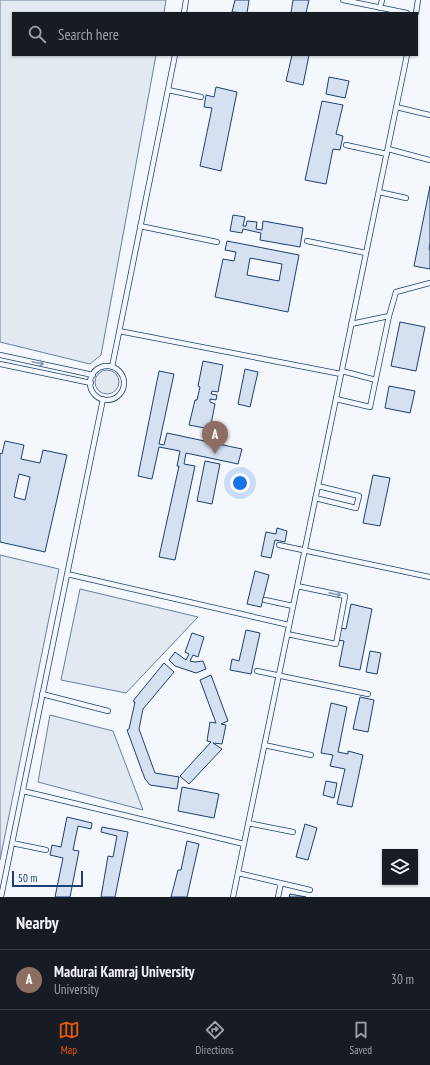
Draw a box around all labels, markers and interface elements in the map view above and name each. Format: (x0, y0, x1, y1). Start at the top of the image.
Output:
search box (12, 12, 418, 56)
icon: search (26, 23, 48, 45)
text: Search here (58, 25, 119, 44)
one-way arrow (31, 360, 44, 368)
pin: A (202, 421, 228, 454)
your location (230, 473, 250, 493)
one-way arrow (329, 590, 342, 598)
map controls (382, 849, 418, 885)
button: layers (382, 849, 418, 885)
scale bar (12, 869, 83, 888)
text: 50 m (18, 871, 37, 885)
text: Nearby (16, 912, 59, 934)
text: Madurai Kamraj University (54, 962, 195, 981)
text: A (26, 971, 32, 988)
text: 30 m (391, 971, 414, 988)
text: University (54, 981, 99, 998)
tab: Map (58, 1019, 80, 1057)
tab: Directions (196, 1019, 234, 1057)
tab: Saved (349, 1019, 372, 1057)

